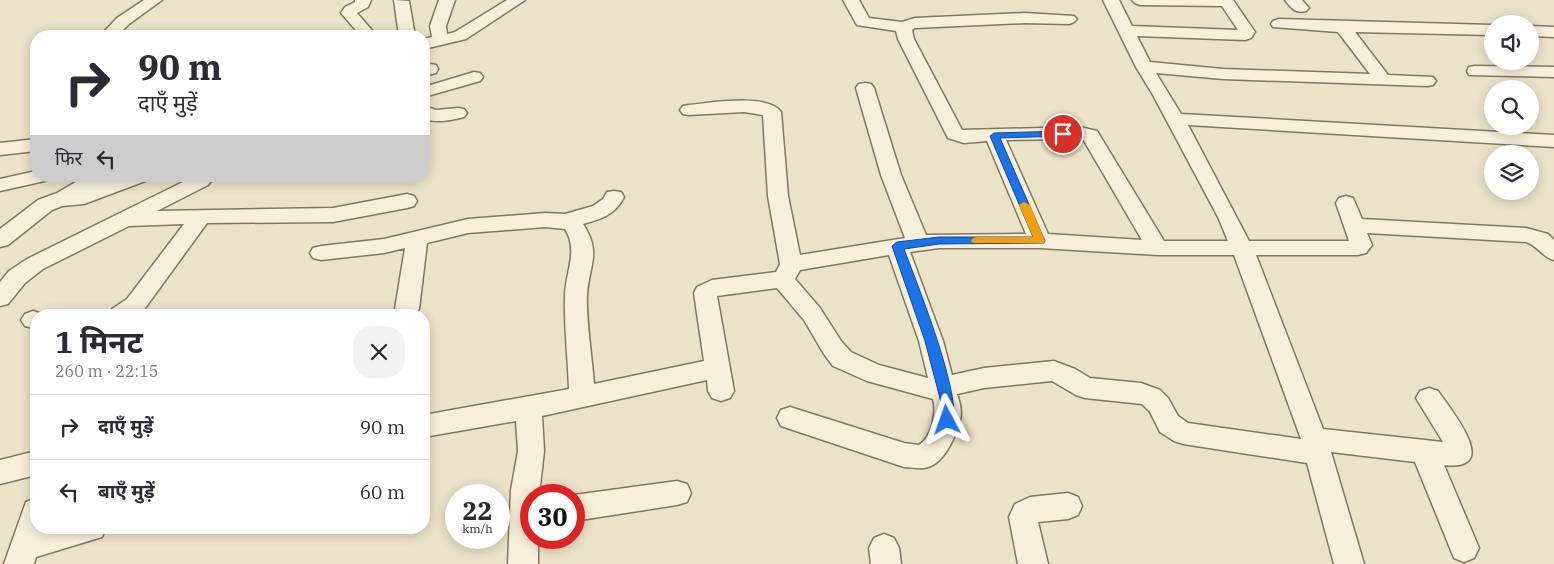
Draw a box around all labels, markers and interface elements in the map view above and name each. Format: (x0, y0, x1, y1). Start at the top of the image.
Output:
map controls (1484, 15, 1539, 200)
button: sound (1484, 15, 1539, 70)
text: 90 m (138, 44, 222, 90)
icon: right (55, 50, 120, 115)
button: search (1484, 80, 1539, 135)
text: दाएँ मुड़ें (138, 88, 198, 117)
pin (1042, 113, 1084, 155)
icon: arrive (1049, 120, 1077, 148)
icon: left (92, 145, 120, 173)
button: layers (1484, 145, 1539, 200)
text: फिर (55, 146, 82, 170)
text: 1 मिनट (55, 322, 143, 361)
button: close (353, 326, 405, 378)
text: 260 m · 22:15 (55, 361, 158, 381)
position arrow (920, 393, 972, 445)
icon: right (55, 413, 83, 441)
text: दाएँ मुड़ें (98, 414, 153, 438)
text: 90 m (360, 415, 405, 439)
icon: left (55, 478, 83, 506)
text: बाएँ मुड़ें (98, 479, 155, 503)
text: 60 m (360, 480, 405, 504)
speed limit sign: 30 (520, 484, 585, 549)
text: 22 (462, 494, 493, 527)
text: km/h (462, 521, 493, 536)

